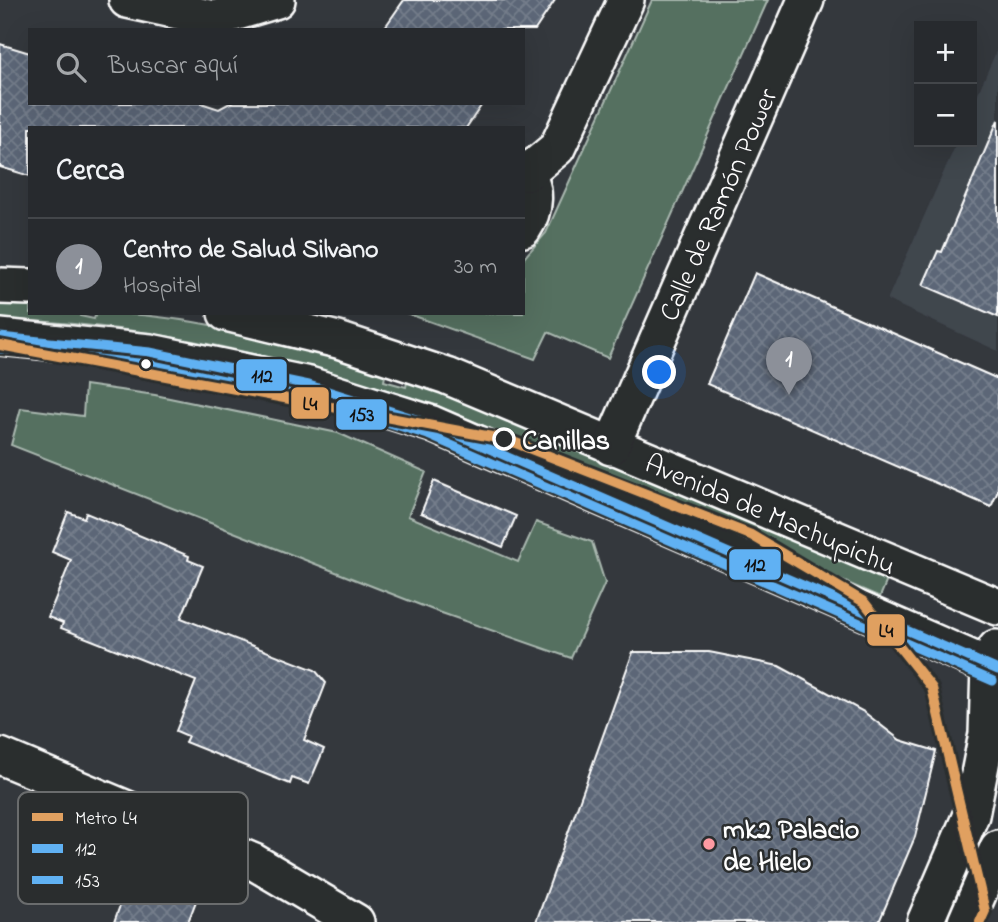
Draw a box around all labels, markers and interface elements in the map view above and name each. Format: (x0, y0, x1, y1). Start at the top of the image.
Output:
map controls (914, 21, 977, 147)
button: + (914, 21, 977, 84)
search box (28, 28, 525, 105)
icon: search (52, 48, 90, 86)
text: Buscar aquí (108, 48, 238, 86)
street label: Calle de Ramón Power (650, 82, 790, 328)
button: − (914, 84, 977, 147)
text: Cerca (56, 150, 125, 194)
text: Centro de Salud Silvano (123, 232, 378, 270)
text: 1 (75, 251, 83, 284)
text: 30 m (454, 251, 497, 284)
text: Hospital (123, 270, 201, 303)
pin: 1 (766, 337, 812, 395)
your location (642, 355, 676, 389)
unlabelled marker (139, 357, 153, 371)
line badge: 112 (235, 358, 288, 392)
text: 112 (251, 364, 273, 391)
line badge: L4 (290, 386, 330, 420)
text: L4 (303, 392, 318, 419)
line badge: 153 (335, 398, 388, 431)
text: 153 (350, 403, 375, 430)
place label: Canillas (522, 422, 610, 463)
marker: Canillas (493, 428, 515, 450)
street label: Avenida de Machupichu (638, 445, 902, 588)
line badge: 112 (728, 548, 782, 581)
text: 112 (744, 553, 766, 580)
line badge: L4 (866, 613, 906, 647)
text: L4 (879, 619, 894, 646)
legend (18, 792, 248, 904)
text: Metro L4 (75, 806, 137, 833)
place label: mk2 Palacio de Hielo (723, 811, 859, 884)
marker: mk2 Palacio de Hielo (701, 836, 717, 852)
text: 112 (75, 837, 97, 864)
text: 153 (75, 869, 100, 896)

